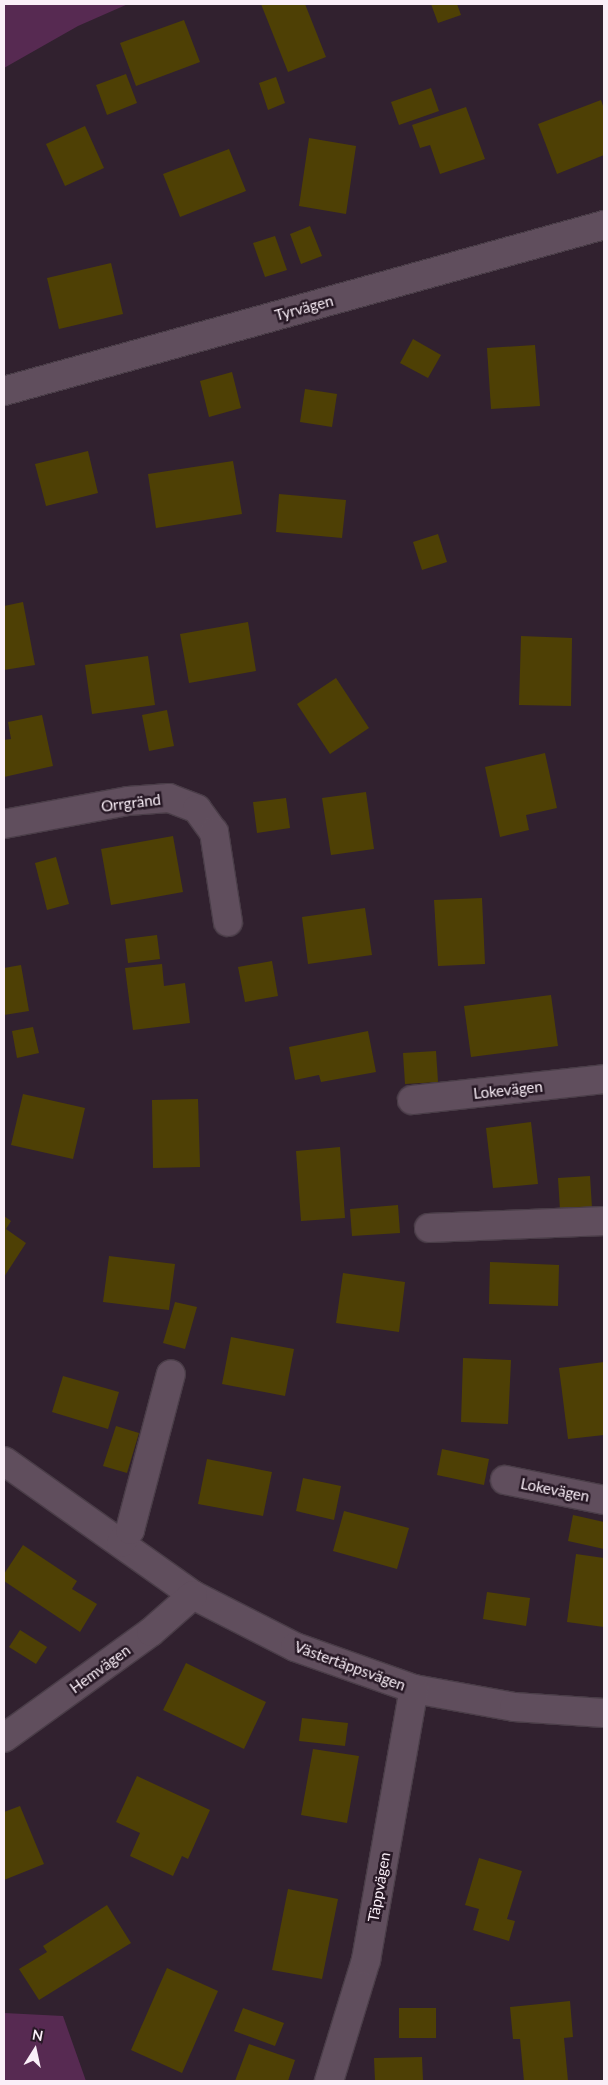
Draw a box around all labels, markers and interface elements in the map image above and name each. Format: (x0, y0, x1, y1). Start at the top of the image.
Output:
street label: Tyrvägen (273, 292, 335, 324)
street label: Orrgränd (100, 790, 162, 816)
street label: Lokevägen (472, 1077, 544, 1103)
street label: Lokevägen (519, 1475, 591, 1505)
street label: Västertäppsvägen (292, 1638, 408, 1694)
street label: Hemvägen (66, 1641, 134, 1697)
street label: Täppvägen (364, 1851, 394, 1923)
north arrow (10, 2025, 60, 2075)
text: N (31, 2025, 44, 2044)

